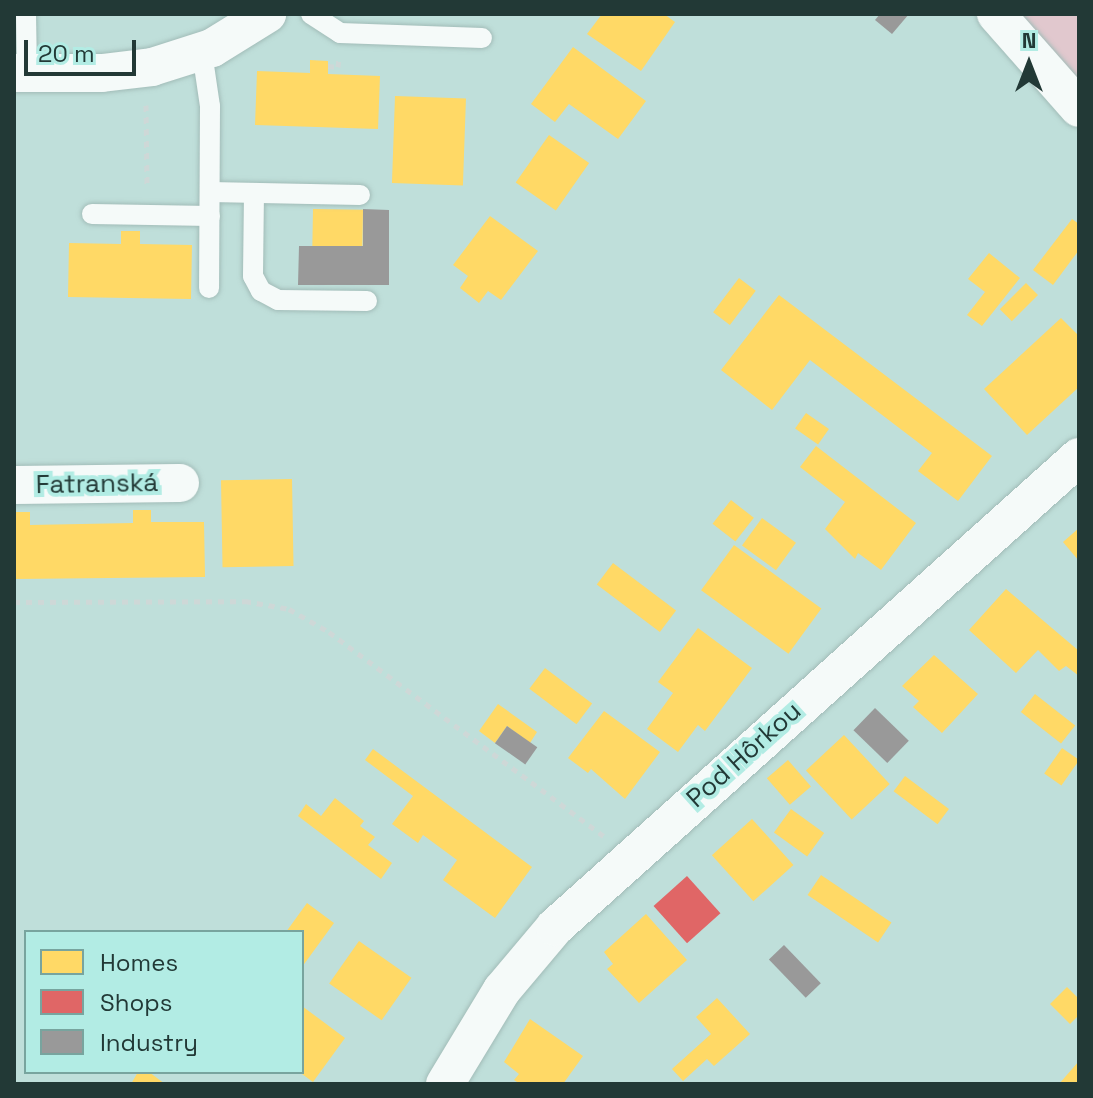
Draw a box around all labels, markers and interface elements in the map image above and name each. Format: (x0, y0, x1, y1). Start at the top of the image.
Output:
scale bar (28, 24, 140, 74)
north arrow (989, 24, 1069, 104)
text: N (1022, 26, 1036, 54)
text: 20 m (38, 38, 95, 69)
street label: Fatranská (35, 467, 159, 501)
street label: Pod Hôrkou (680, 696, 808, 814)
legend (24, 930, 304, 1074)
text: Homes (100, 947, 178, 978)
text: Shops (100, 987, 172, 1018)
text: Industry (100, 1027, 198, 1058)

